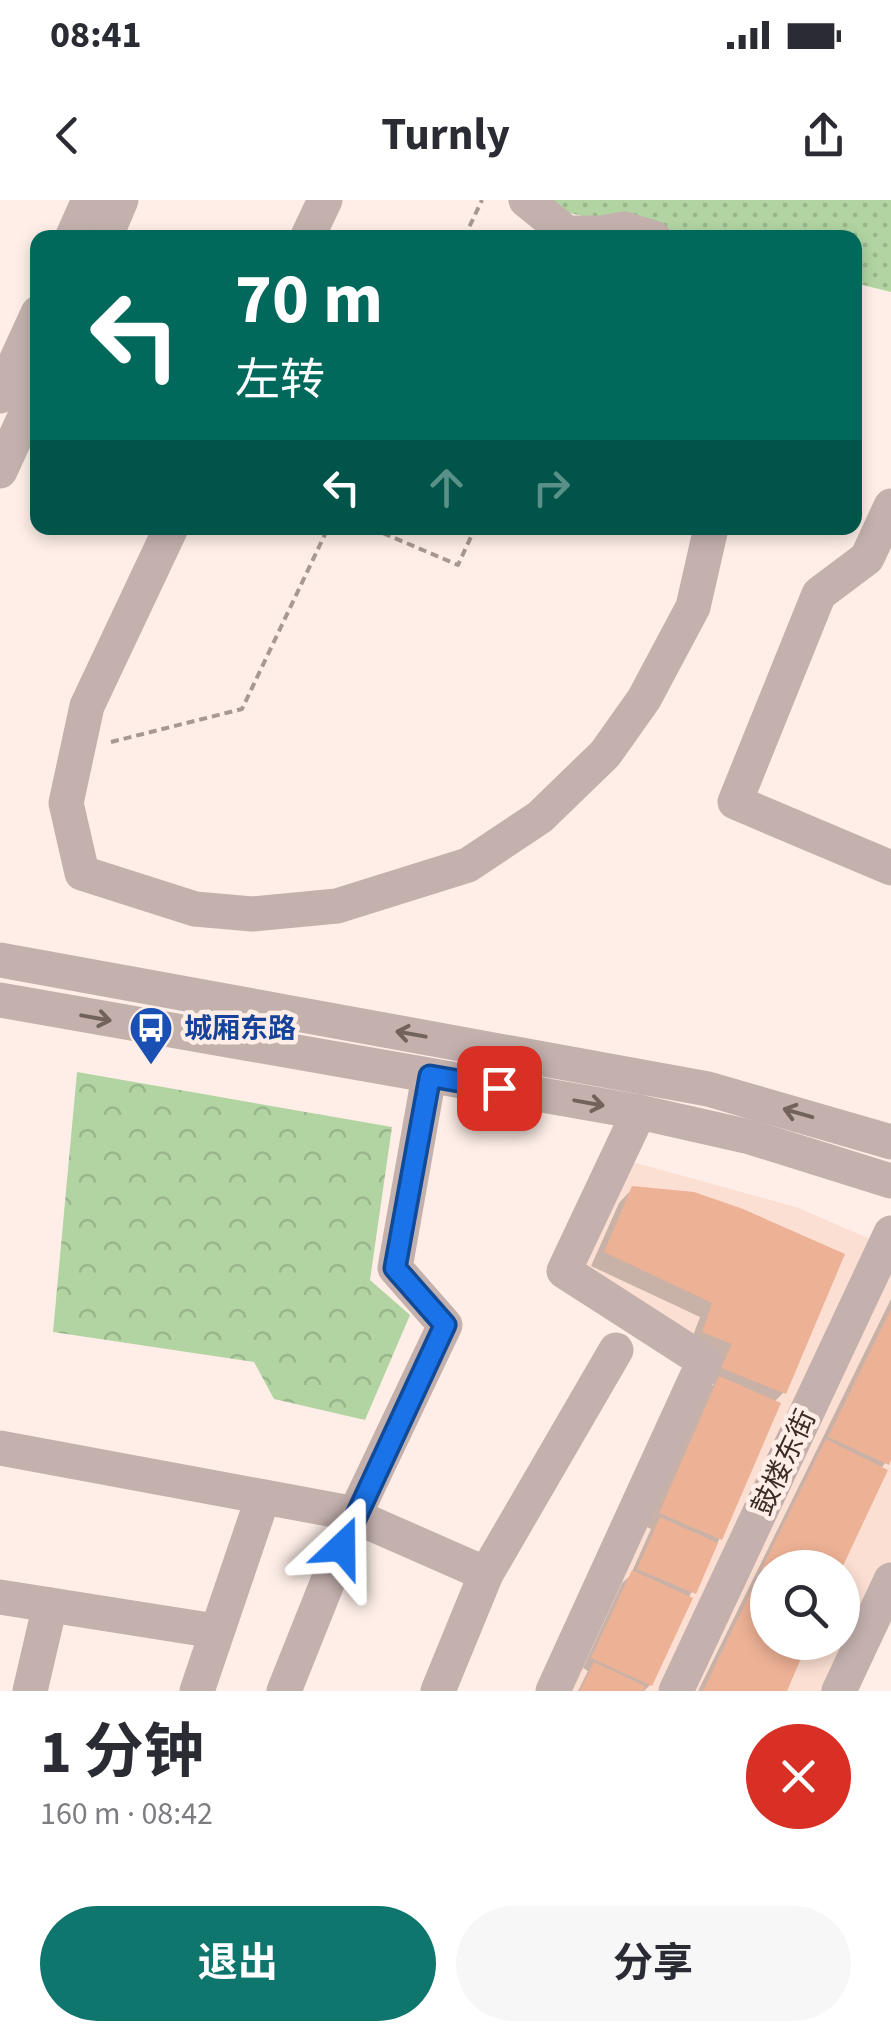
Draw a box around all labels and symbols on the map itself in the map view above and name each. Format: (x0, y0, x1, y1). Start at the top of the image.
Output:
bus stop icon: 城厢东路 (128, 1005, 174, 1066)
one-way arrow (79, 1009, 112, 1028)
place label: 城厢东路 (184, 1009, 296, 1049)
one-way arrow (395, 1024, 428, 1043)
pin (457, 1046, 542, 1131)
one-way arrow (572, 1094, 604, 1113)
one-way arrow (783, 1102, 814, 1121)
street label: 鼓楼东街 (742, 1403, 826, 1522)
position arrow (290, 1495, 394, 1599)

